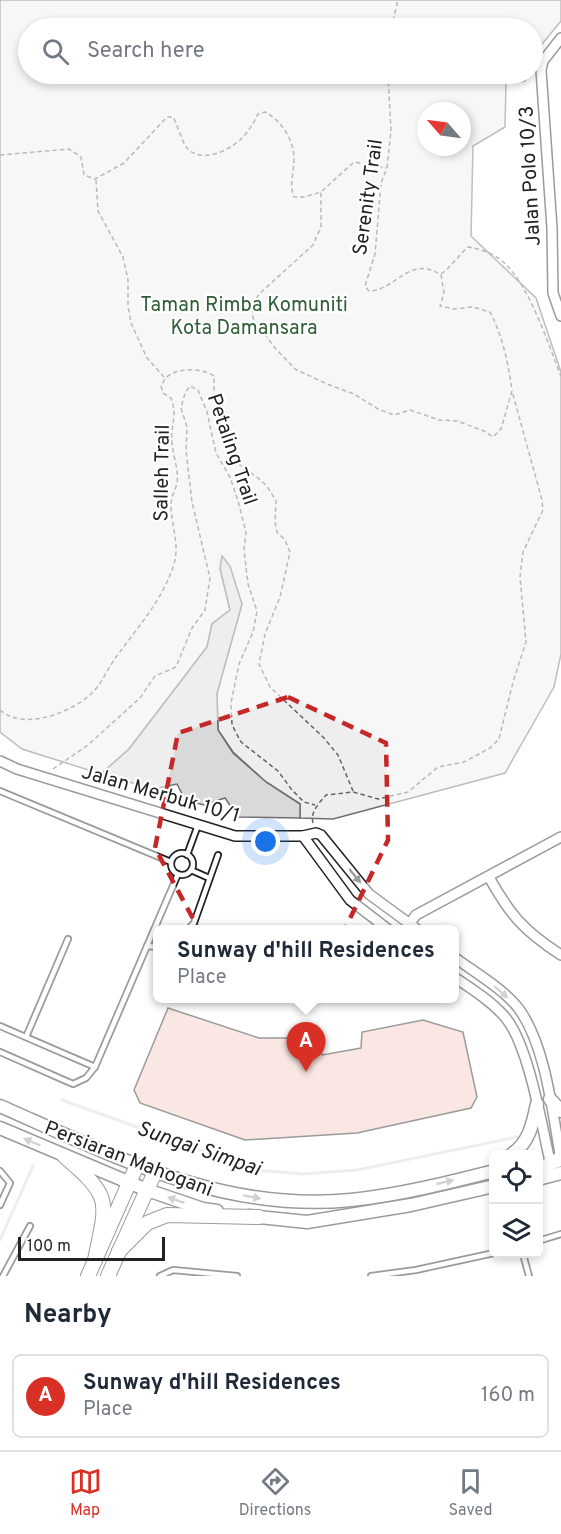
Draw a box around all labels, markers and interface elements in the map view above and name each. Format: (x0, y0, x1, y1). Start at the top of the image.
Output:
search box (18, 18, 543, 84)
icon: search (39, 35, 72, 68)
text: Search here (87, 38, 205, 65)
north arrow (417, 102, 471, 156)
street label: Jalan Polo 10/3 (514, 105, 548, 247)
street label: Serenity Trail (348, 138, 390, 257)
park label: Taman Rimba Komuniti Kota Damansara (140, 293, 348, 342)
street label: Petaling Trail (200, 390, 262, 509)
street label: Salleh Trail (149, 424, 177, 522)
street label: Jalan Merbuk 10/1 (78, 760, 243, 830)
your location (251, 827, 280, 856)
one-way arrow (348, 868, 361, 884)
popup (153, 925, 459, 1003)
text: Sunway d'hill Residences (177, 938, 435, 965)
text: Place (177, 965, 227, 991)
one-way arrow (493, 985, 508, 998)
pin: A (286, 1022, 326, 1072)
street label: Persiaran Mahogani (40, 1116, 216, 1204)
water label: Sungai Simpai (133, 1116, 266, 1184)
one-way arrow (23, 1137, 41, 1147)
map controls (489, 1150, 543, 1258)
button: locate (489, 1150, 543, 1204)
one-way arrow (436, 1177, 454, 1187)
one-way arrow (242, 1193, 261, 1202)
one-way arrow (167, 1195, 185, 1205)
button: layers (489, 1204, 543, 1258)
scale bar (18, 1234, 165, 1262)
text: 100 m (27, 1237, 71, 1257)
text: Nearby (24, 1299, 112, 1332)
text: Sunway d'hill Residences (83, 1370, 341, 1397)
text: A (38, 1383, 53, 1409)
text: 160 m (481, 1383, 535, 1409)
text: Place (83, 1397, 133, 1423)
tab: Map (69, 1465, 102, 1521)
tab: Directions (239, 1465, 311, 1521)
tab: Saved (448, 1465, 492, 1521)

